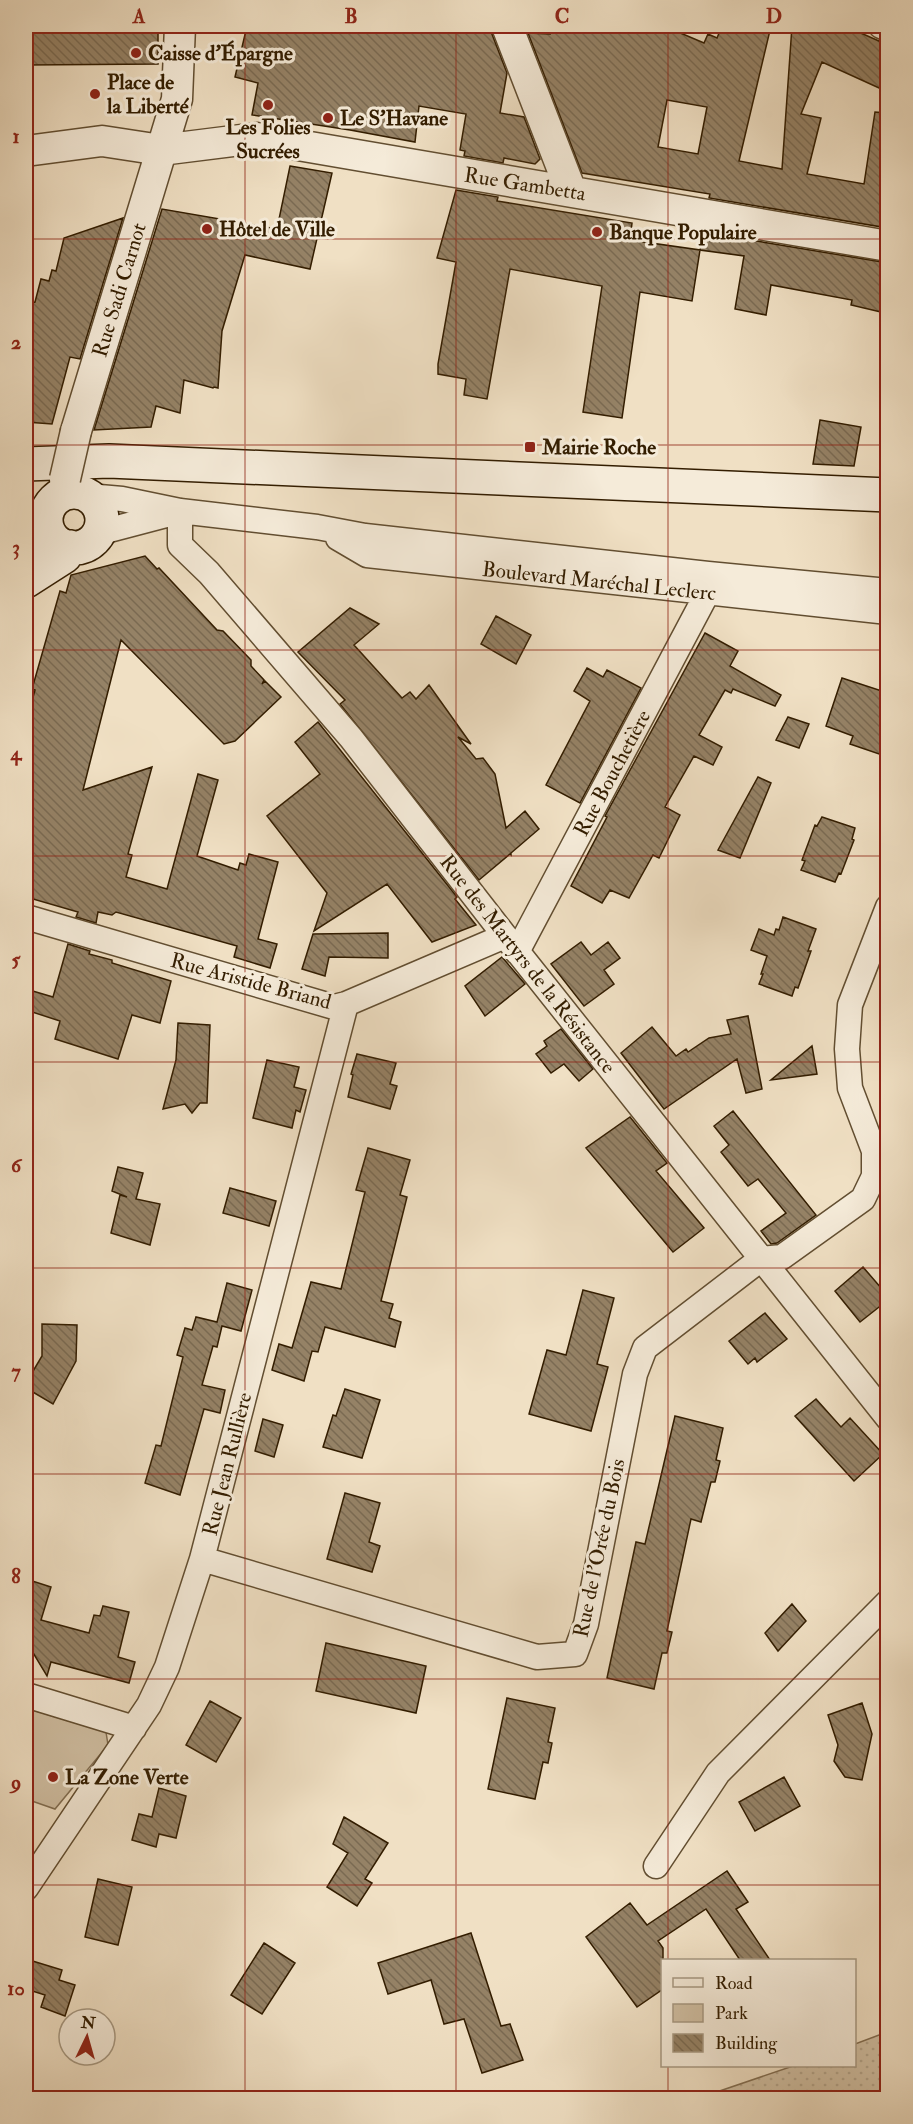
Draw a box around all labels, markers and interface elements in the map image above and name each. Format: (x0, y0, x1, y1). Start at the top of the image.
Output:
text: A (132, 4, 146, 29)
text: B (344, 4, 358, 29)
text: C (555, 4, 569, 29)
text: D (766, 4, 782, 29)
place label: Caisse d'Épargne (148, 40, 293, 67)
marker: Caisse d'Épargne (129, 46, 143, 60)
place label: Place de la Liberté (106, 69, 190, 120)
marker: Place de la Liberté (88, 87, 102, 101)
marker: Les Folies Sucrées (261, 98, 275, 112)
place label: Le S'Havane (340, 105, 448, 132)
marker: Le S'Havane (321, 111, 335, 125)
place label: Les Folies Sucrées (225, 114, 311, 165)
text: 1 (12, 124, 20, 149)
street label: Rue Gambetta (462, 162, 588, 207)
place label: Hôtel de Ville (219, 216, 335, 243)
place label: Banque Populaire (609, 219, 757, 246)
street label: Rue Sadi Carnot (86, 220, 153, 361)
marker: Hôtel de Ville (200, 222, 214, 236)
marker: Banque Populaire (590, 225, 604, 239)
text: 2 (11, 330, 21, 355)
place label: Mairie Roche (541, 434, 656, 461)
marker: Mairie Roche (523, 440, 537, 454)
text: 3 (12, 535, 20, 560)
street label: Boulevard Maréchal Leclerc (481, 556, 718, 607)
street label: Rue Bouchetière (568, 705, 657, 841)
text: 4 (10, 741, 23, 766)
street label: Rue des Martyrs de la Résistance (434, 849, 622, 1079)
text: 5 (12, 947, 22, 972)
street label: Rue Aristide Briand (167, 947, 335, 1016)
text: 6 (11, 1153, 23, 1178)
text: 7 (11, 1359, 21, 1384)
street label: Rue Jean Rullière (197, 1389, 258, 1539)
street label: Rue de l'Orée du Bois (567, 1456, 632, 1640)
text: 8 (11, 1564, 21, 1589)
place label: La Zone Verte (65, 1764, 189, 1791)
text: 9 (9, 1770, 21, 1795)
marker: La Zone Verte (46, 1770, 60, 1784)
legend (661, 1959, 856, 2067)
text: Road (715, 1972, 753, 1995)
text: 10 (7, 1976, 25, 2001)
text: Park (715, 2002, 748, 2025)
north arrow (57, 2007, 117, 2067)
text: N (79, 2012, 97, 2034)
text: Building (715, 2032, 778, 2055)

